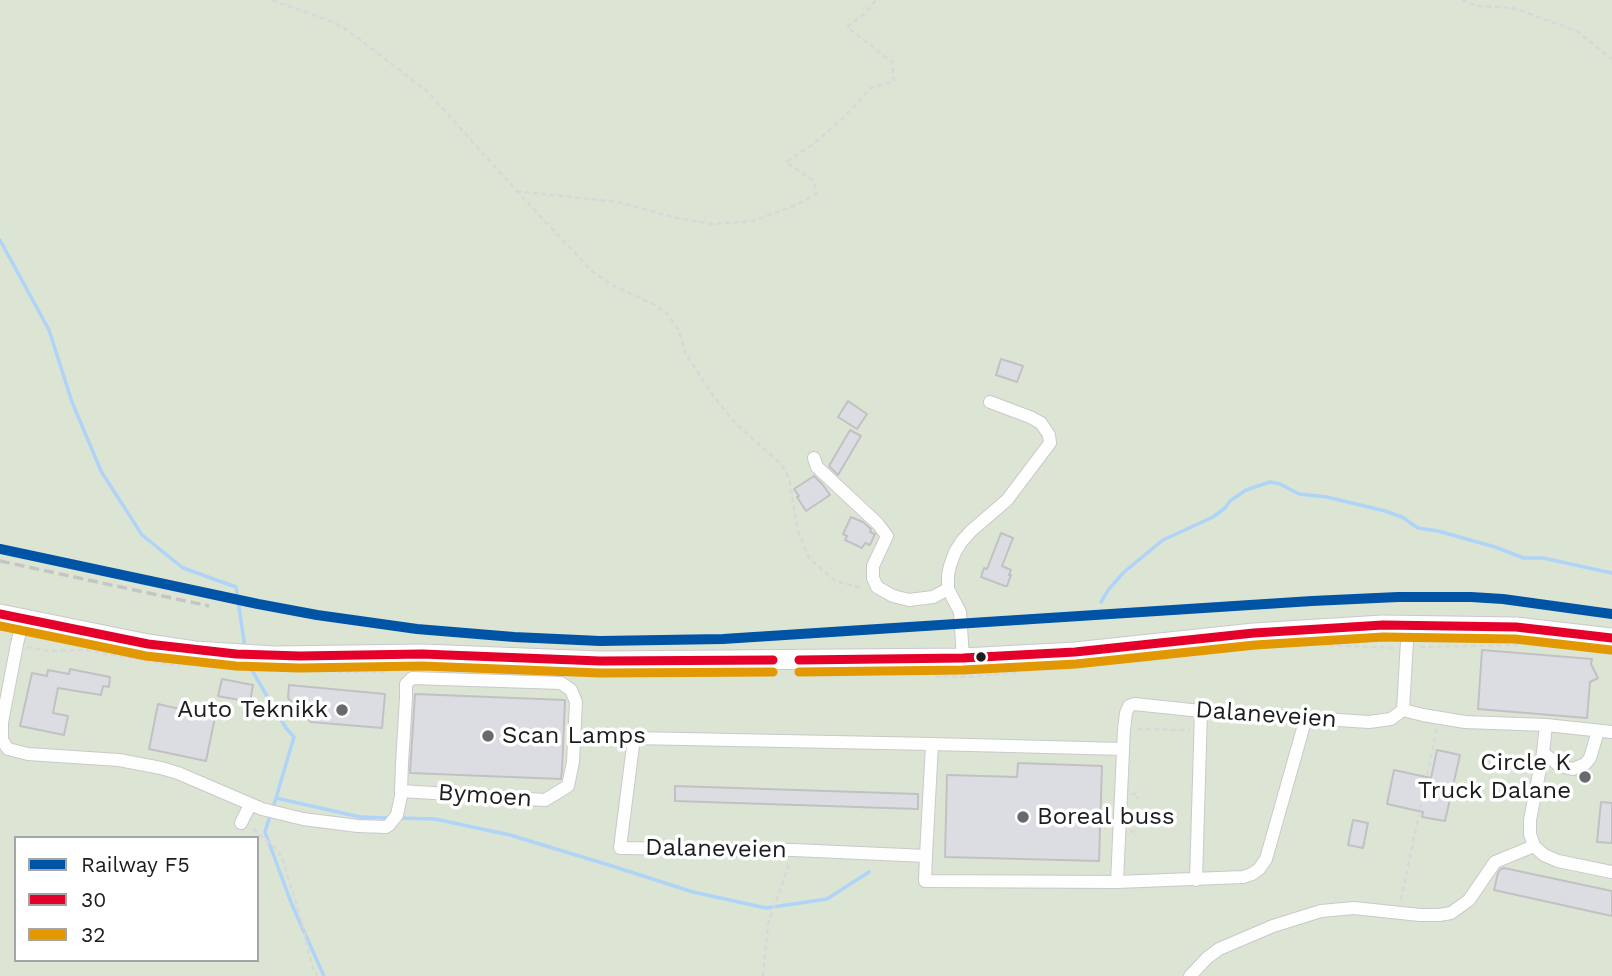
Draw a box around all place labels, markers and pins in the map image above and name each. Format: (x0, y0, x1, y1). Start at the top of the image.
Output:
unlabelled marker (974, 650, 988, 664)
place label: Auto Teknikk (177, 696, 328, 724)
marker: Auto Teknikk (334, 702, 350, 718)
place label: Scan Lamps (502, 722, 646, 750)
marker: Scan Lamps (480, 728, 496, 744)
place label: Circle K Truck Dalane (1418, 749, 1571, 805)
marker: Circle K Truck Dalane (1577, 769, 1593, 785)
place label: Boreal buss (1037, 803, 1175, 831)
marker: Boreal buss (1015, 809, 1031, 825)

